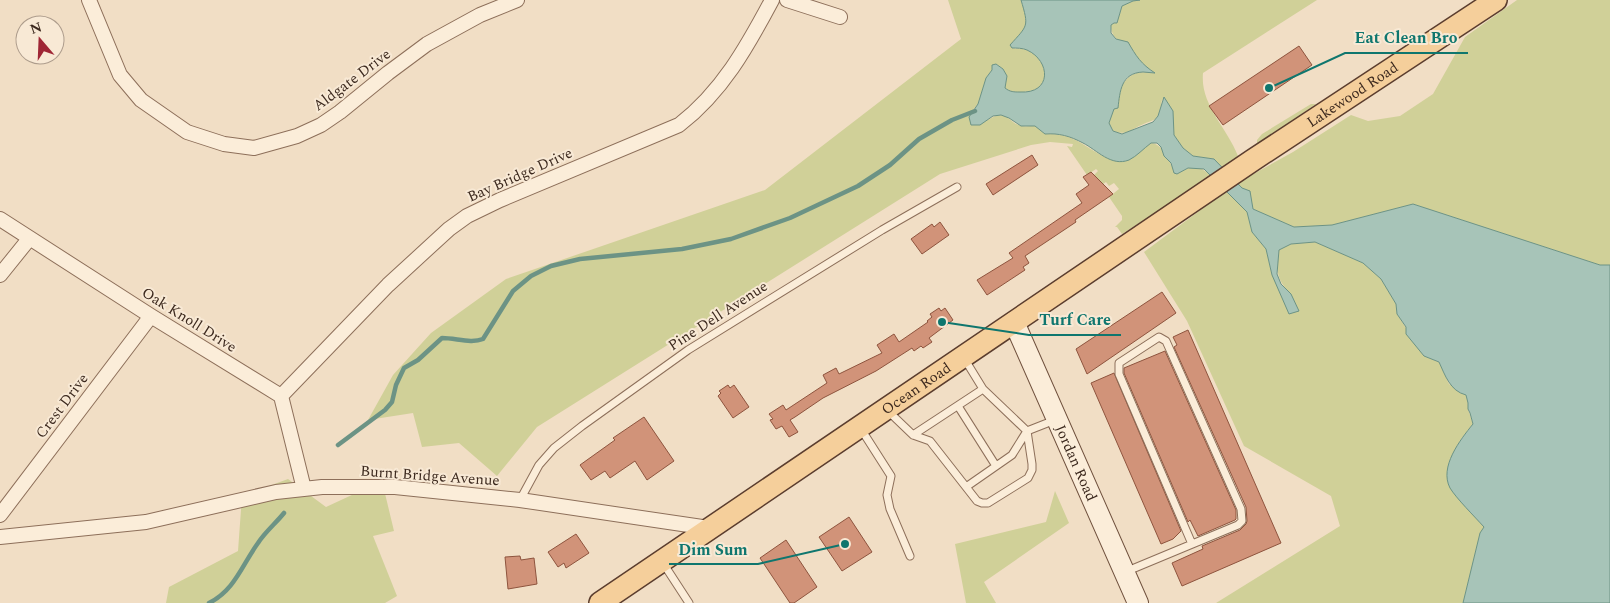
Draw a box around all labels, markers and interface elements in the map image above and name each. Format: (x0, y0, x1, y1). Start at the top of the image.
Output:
north arrow (15, 15, 65, 65)
text: N (27, 16, 45, 40)
callout: Eat Clean Bro (1345, 22, 1468, 53)
text: Eat Clean Bro (1355, 26, 1458, 50)
street label: Aldgate Drive (308, 43, 396, 117)
street label: Lakewood Road (1302, 56, 1403, 133)
street label: Bay Bridge Drive (464, 142, 576, 208)
street label: Pine Dell Avenue (664, 275, 772, 357)
street label: Oak Knoll Drive (137, 282, 241, 358)
callout: Turf Care (1029, 304, 1121, 335)
text: Turf Care (1039, 308, 1111, 332)
street label: Ocean Road (876, 356, 956, 421)
street label: Crest Drive (30, 369, 94, 443)
street label: Jordan Road (1049, 421, 1103, 505)
street label: Burnt Bridge Avenue (360, 460, 500, 492)
callout: Dim Sum (669, 533, 758, 564)
text: Dim Sum (678, 538, 748, 562)

